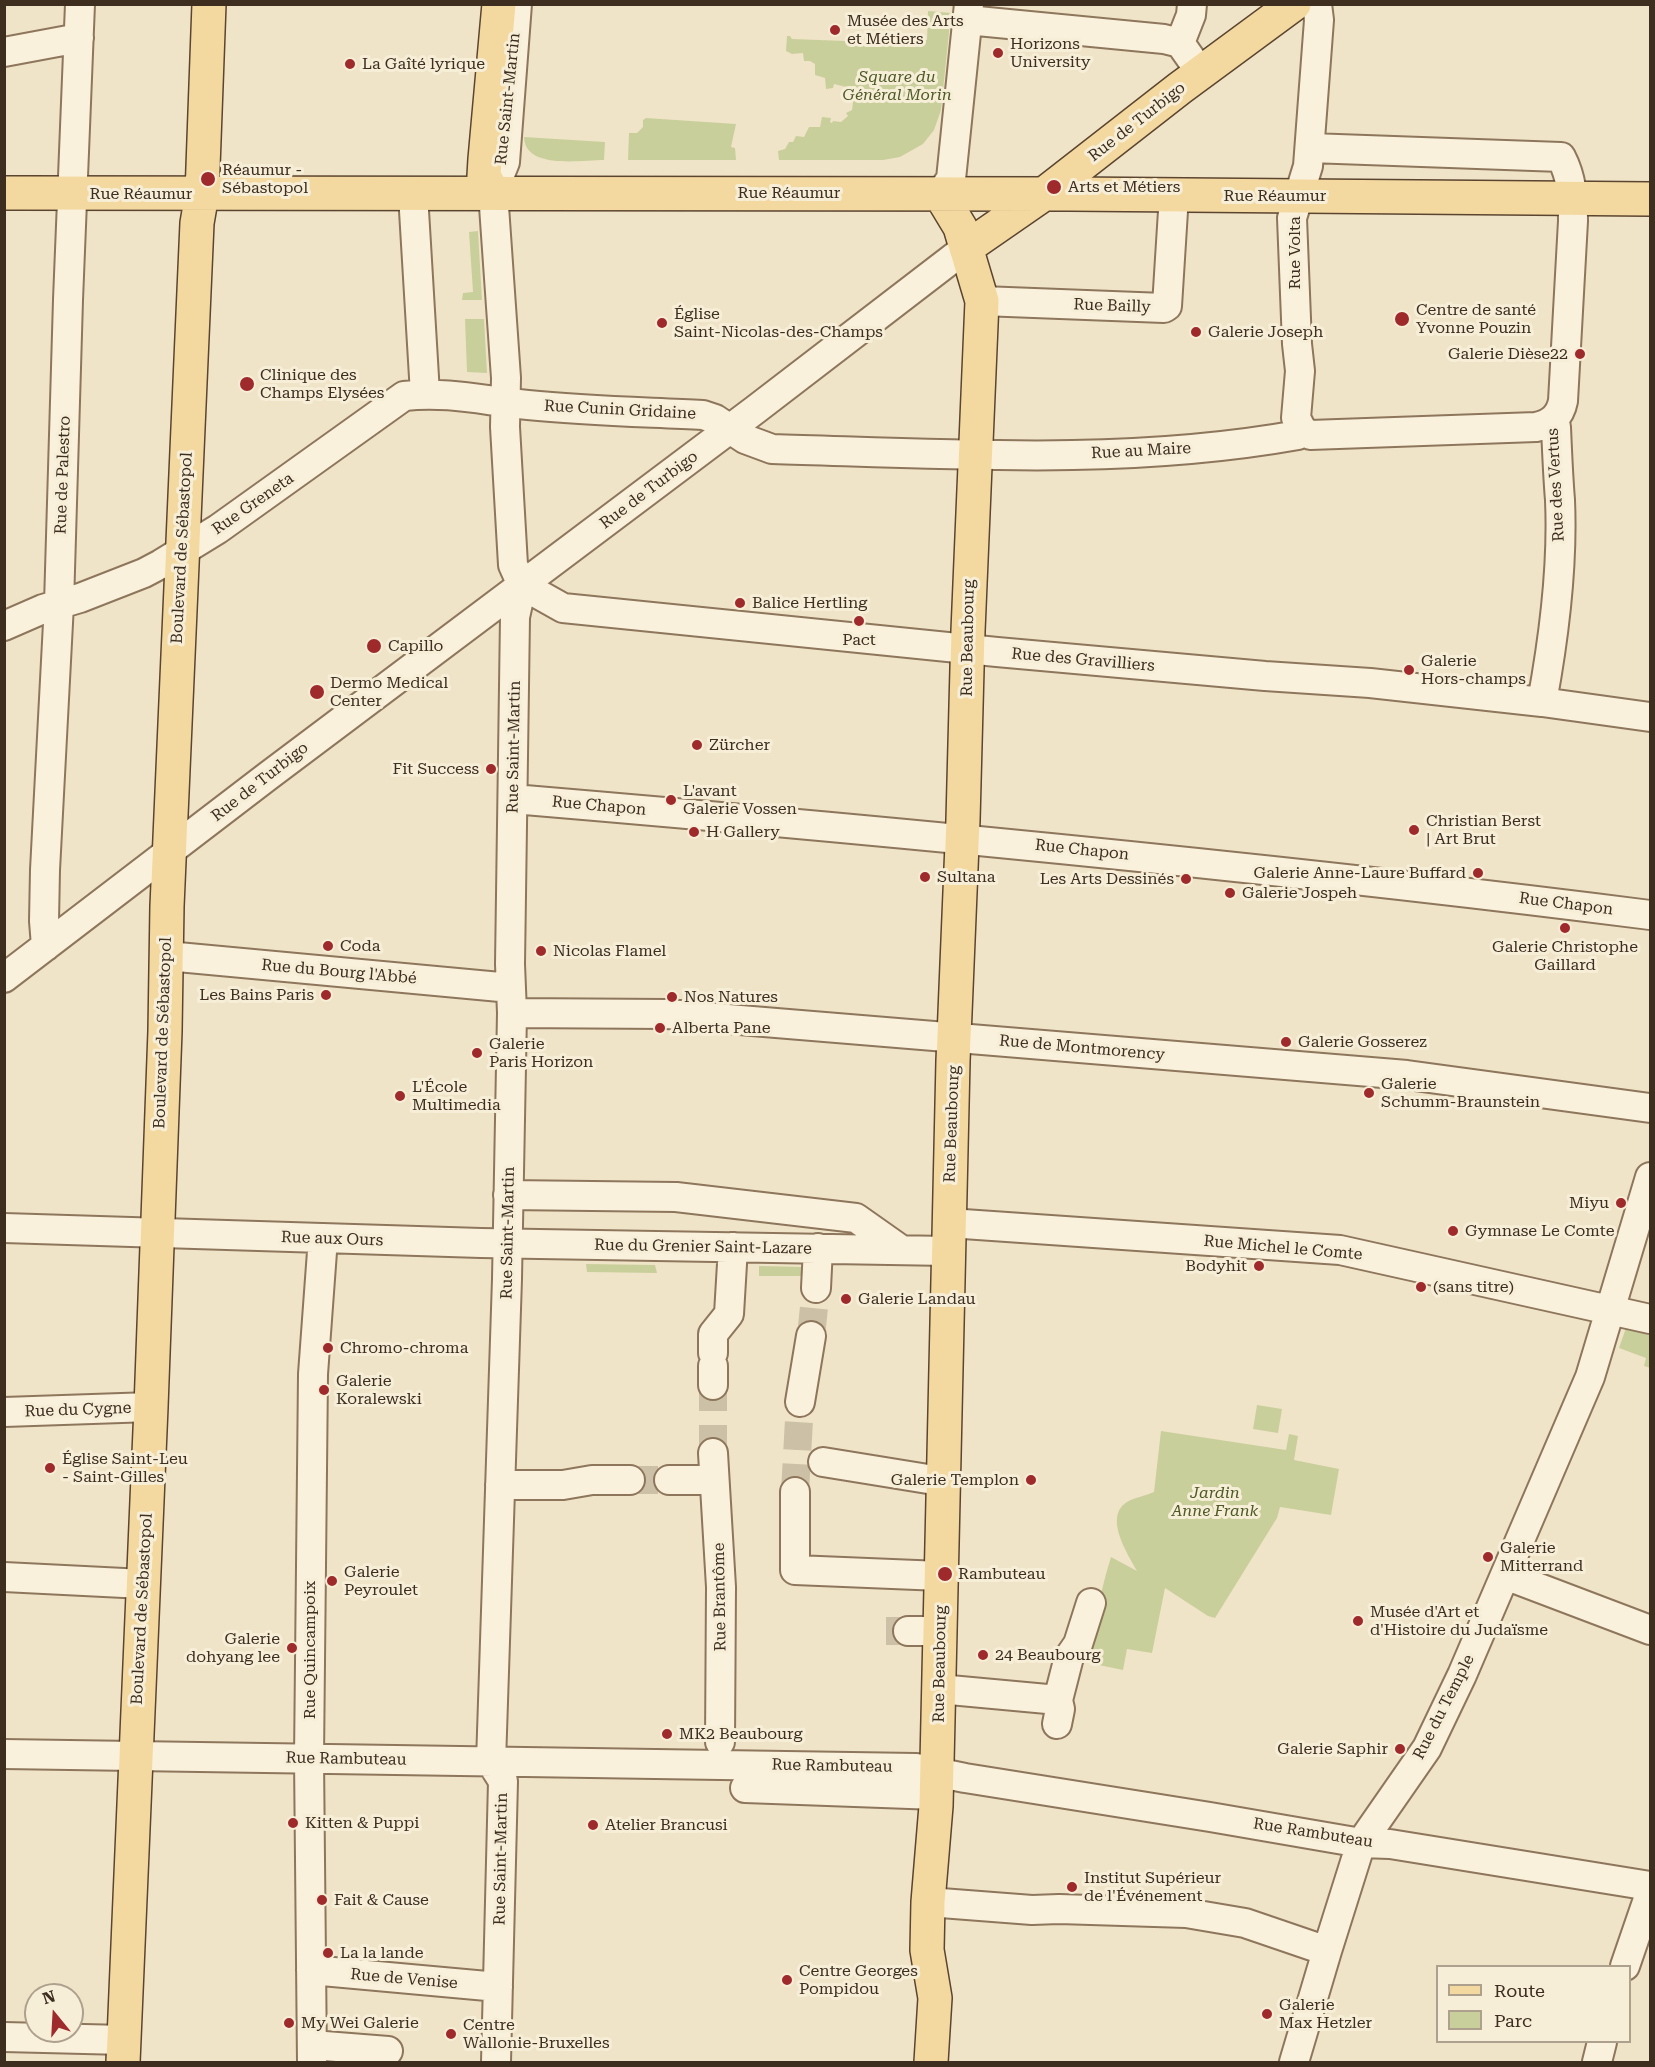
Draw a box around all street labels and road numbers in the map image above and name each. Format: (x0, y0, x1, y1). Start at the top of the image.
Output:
street label: Rue Saint-Martin (492, 32, 524, 166)
street label: Rue de Turbigo (1085, 78, 1189, 166)
street label: Rue Réaumur (738, 183, 840, 203)
street label: Rue Réaumur (90, 184, 192, 204)
street label: Rue Réaumur (1224, 186, 1326, 206)
street label: Rue Volta (1285, 216, 1305, 290)
street label: Rue Bailly (1073, 295, 1151, 317)
street label: Rue Cunin Gridaine (543, 396, 697, 424)
street label: Rue de Palestro (51, 415, 75, 535)
street label: Rue des Vertus (1543, 428, 1569, 542)
street label: Rue au Maire (1090, 439, 1192, 463)
street label: Rue de Turbigo (596, 447, 702, 533)
street label: Boulevard de Sébastopol (167, 452, 197, 644)
street label: Rue Greneta (209, 469, 297, 539)
street label: Rue Beaubourg (957, 579, 979, 697)
street label: Rue des Gravilliers (1011, 644, 1155, 676)
street label: Rue Saint-Martin (503, 680, 525, 814)
street label: Rue de Turbigo (208, 738, 312, 826)
street label: Rue Chapon (551, 792, 647, 820)
street label: Rue Chapon (1034, 836, 1130, 864)
street label: Rue Chapon (1518, 889, 1614, 919)
street label: Boulevard de Sébastopol (150, 937, 176, 1129)
street label: Rue du Bourg l'Abbé (260, 956, 418, 988)
street label: Rue de Montmorency (998, 1031, 1166, 1065)
street label: Rue Beaubourg (940, 1065, 964, 1183)
street label: Rue Saint-Martin (497, 1166, 519, 1300)
street label: Rue aux Ours (280, 1228, 384, 1250)
street label: Rue Michel le Comte (1203, 1231, 1363, 1265)
street label: Rue du Grenier Saint-Lazare (594, 1236, 812, 1258)
street label: Rue du Cygne (24, 1399, 132, 1421)
street label: Boulevard de Sébastopol (127, 1513, 157, 1705)
street label: Rue Brantôme (709, 1542, 731, 1652)
street label: Rue Quincampoix (300, 1581, 320, 1719)
street label: Rue Beaubourg (929, 1605, 951, 1723)
street label: Rue du Temple (1409, 1651, 1479, 1763)
street label: Rue Rambuteau (285, 1748, 407, 1770)
street label: Rue Rambuteau (771, 1755, 893, 1777)
street label: Rue Saint-Martin (490, 1792, 512, 1926)
street label: Rue Rambuteau (1252, 1814, 1374, 1852)
street label: Rue de Venise (350, 1965, 458, 1993)

